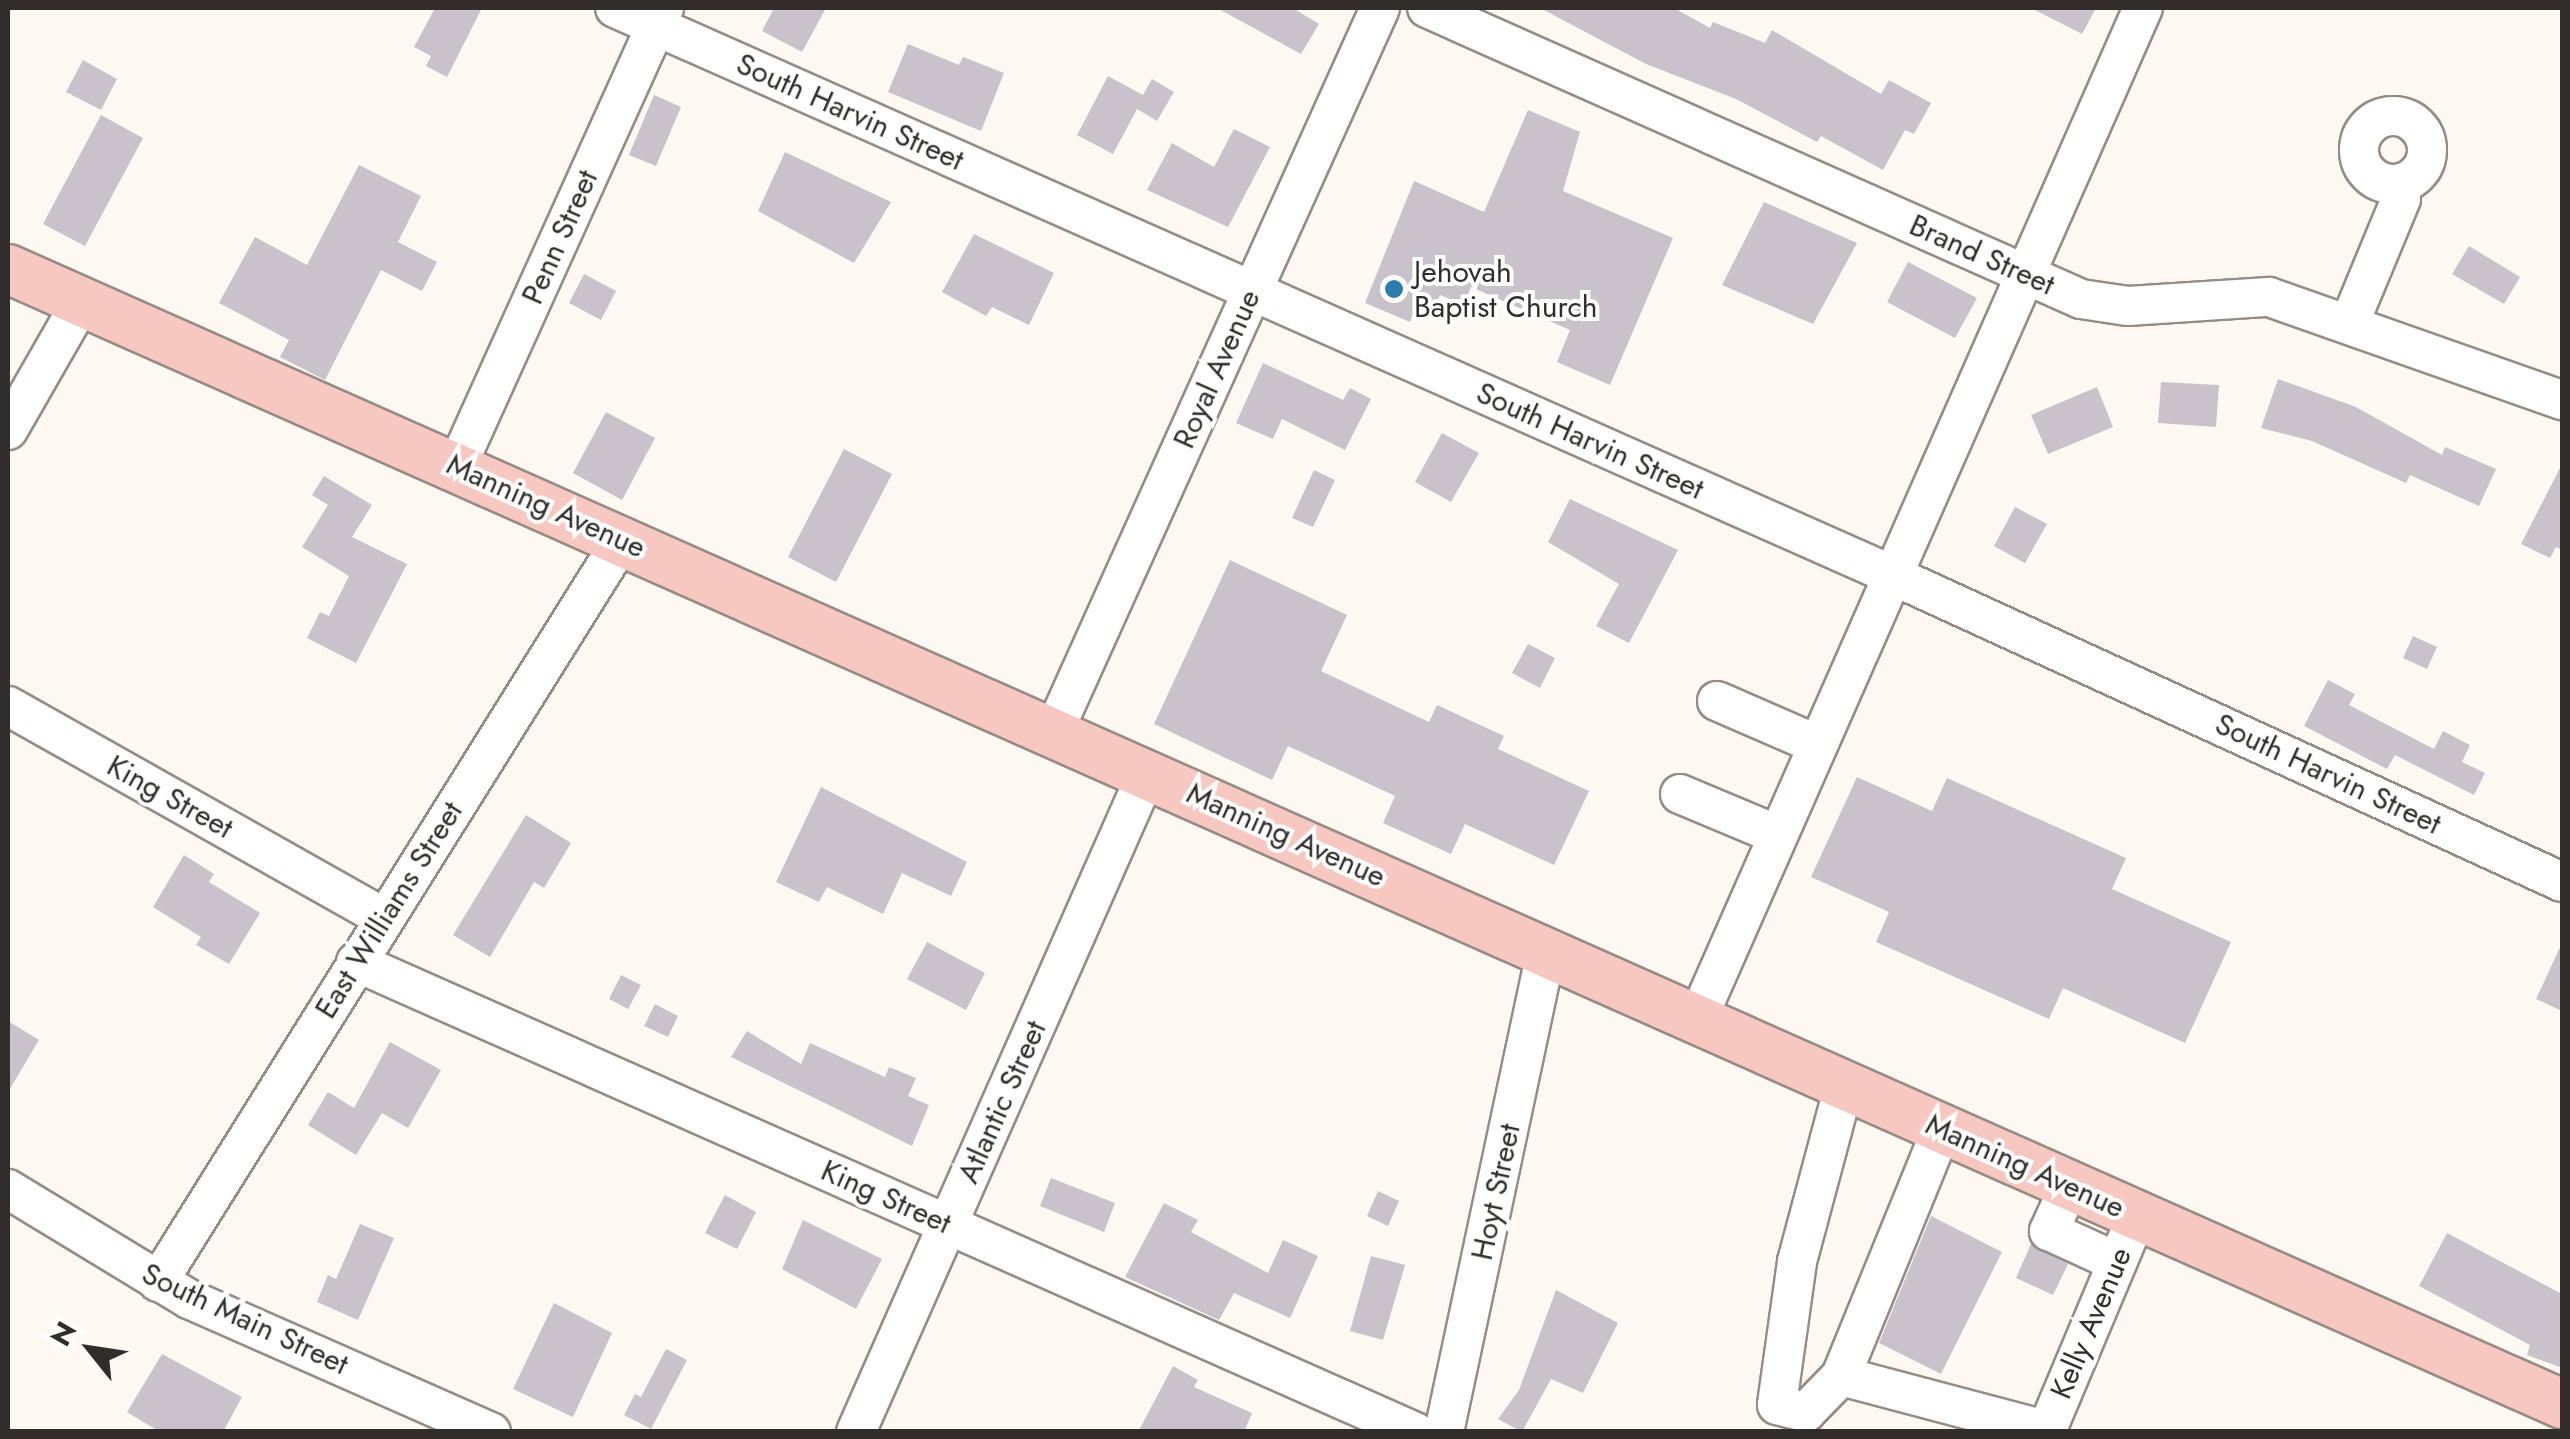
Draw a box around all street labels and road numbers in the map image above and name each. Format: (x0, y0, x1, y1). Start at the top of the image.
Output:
street label: South Harvin Street (731, 46, 969, 178)
street label: Penn Street (514, 164, 606, 310)
street label: Brand Street (1904, 207, 2060, 303)
street label: Royal Avenue (1166, 284, 1268, 454)
street label: South Harvin Street (1471, 375, 1709, 507)
street label: Manning Avenue (441, 446, 651, 566)
street label: South Harvin Street (2209, 706, 2447, 842)
street label: King Street (101, 748, 239, 846)
street label: Manning Avenue (1181, 775, 1391, 895)
street label: East Williams Street (308, 795, 470, 1025)
street label: Atlantic Street (950, 1015, 1054, 1189)
street label: Manning Avenue (1920, 1106, 2130, 1226)
street label: Hoyt Street (1464, 1121, 1528, 1263)
street label: King Street (816, 1152, 956, 1242)
street label: Kelly Avenue (2043, 1242, 2139, 1404)
street label: South Main Street (136, 1255, 354, 1383)

